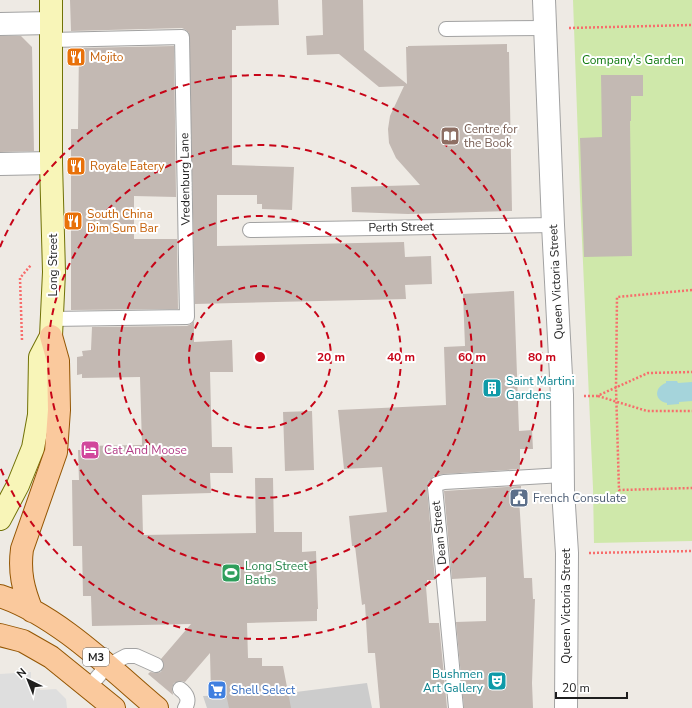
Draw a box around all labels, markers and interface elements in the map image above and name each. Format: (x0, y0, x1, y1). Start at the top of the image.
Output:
restaurant icon: Mojito (65, 46, 87, 68)
place label: Mojito (90, 49, 124, 65)
park label: Company's Garden (582, 52, 684, 68)
place label: Centre for the Book (464, 121, 518, 151)
library icon: Centre for the Book (439, 125, 461, 147)
street label: Vredenburg Lane (176, 133, 194, 226)
restaurant icon: Royale Eatery (65, 155, 87, 177)
place label: Royale Eatery (90, 158, 165, 174)
place label: South China Dim Sum Bar (87, 206, 159, 236)
restaurant icon: South China Dim Sum Bar (62, 210, 84, 232)
street label: Perth Street (368, 218, 435, 236)
street label: Queen Victoria Street (545, 223, 567, 340)
street label: Long Street (45, 233, 61, 296)
text: 20 m (317, 349, 345, 365)
text: 40 m (387, 349, 415, 365)
text: 60 m (458, 349, 486, 365)
text: 80 m (528, 349, 556, 365)
centre of rings (253, 350, 267, 364)
place label: Saint Martini Gardens (506, 373, 574, 403)
building icon: Saint Martini Gardens (481, 377, 503, 399)
hotel icon: Cat And Moose (79, 439, 101, 461)
place label: Cat And Moose (104, 442, 187, 458)
public building icon: French Consulate (508, 487, 530, 509)
place label: French Consulate (533, 490, 626, 506)
street label: Dean Street (428, 499, 450, 566)
street label: Queen Victoria Street (558, 548, 574, 664)
place label: Long Street Baths (245, 558, 309, 588)
sports icon: Long Street Baths (220, 562, 242, 584)
road number: M3 (83, 648, 109, 666)
north arrow (8, 660, 48, 700)
text: N (13, 665, 30, 681)
place label: Bushmen Art Gallery (423, 666, 484, 696)
theatre icon: Bushmen Art Gallery (486, 670, 508, 692)
scale bar (556, 674, 627, 700)
supermarket icon: Shell Select (206, 679, 228, 701)
text: 20 m (562, 680, 590, 696)
place label: Shell Select (231, 682, 296, 698)

